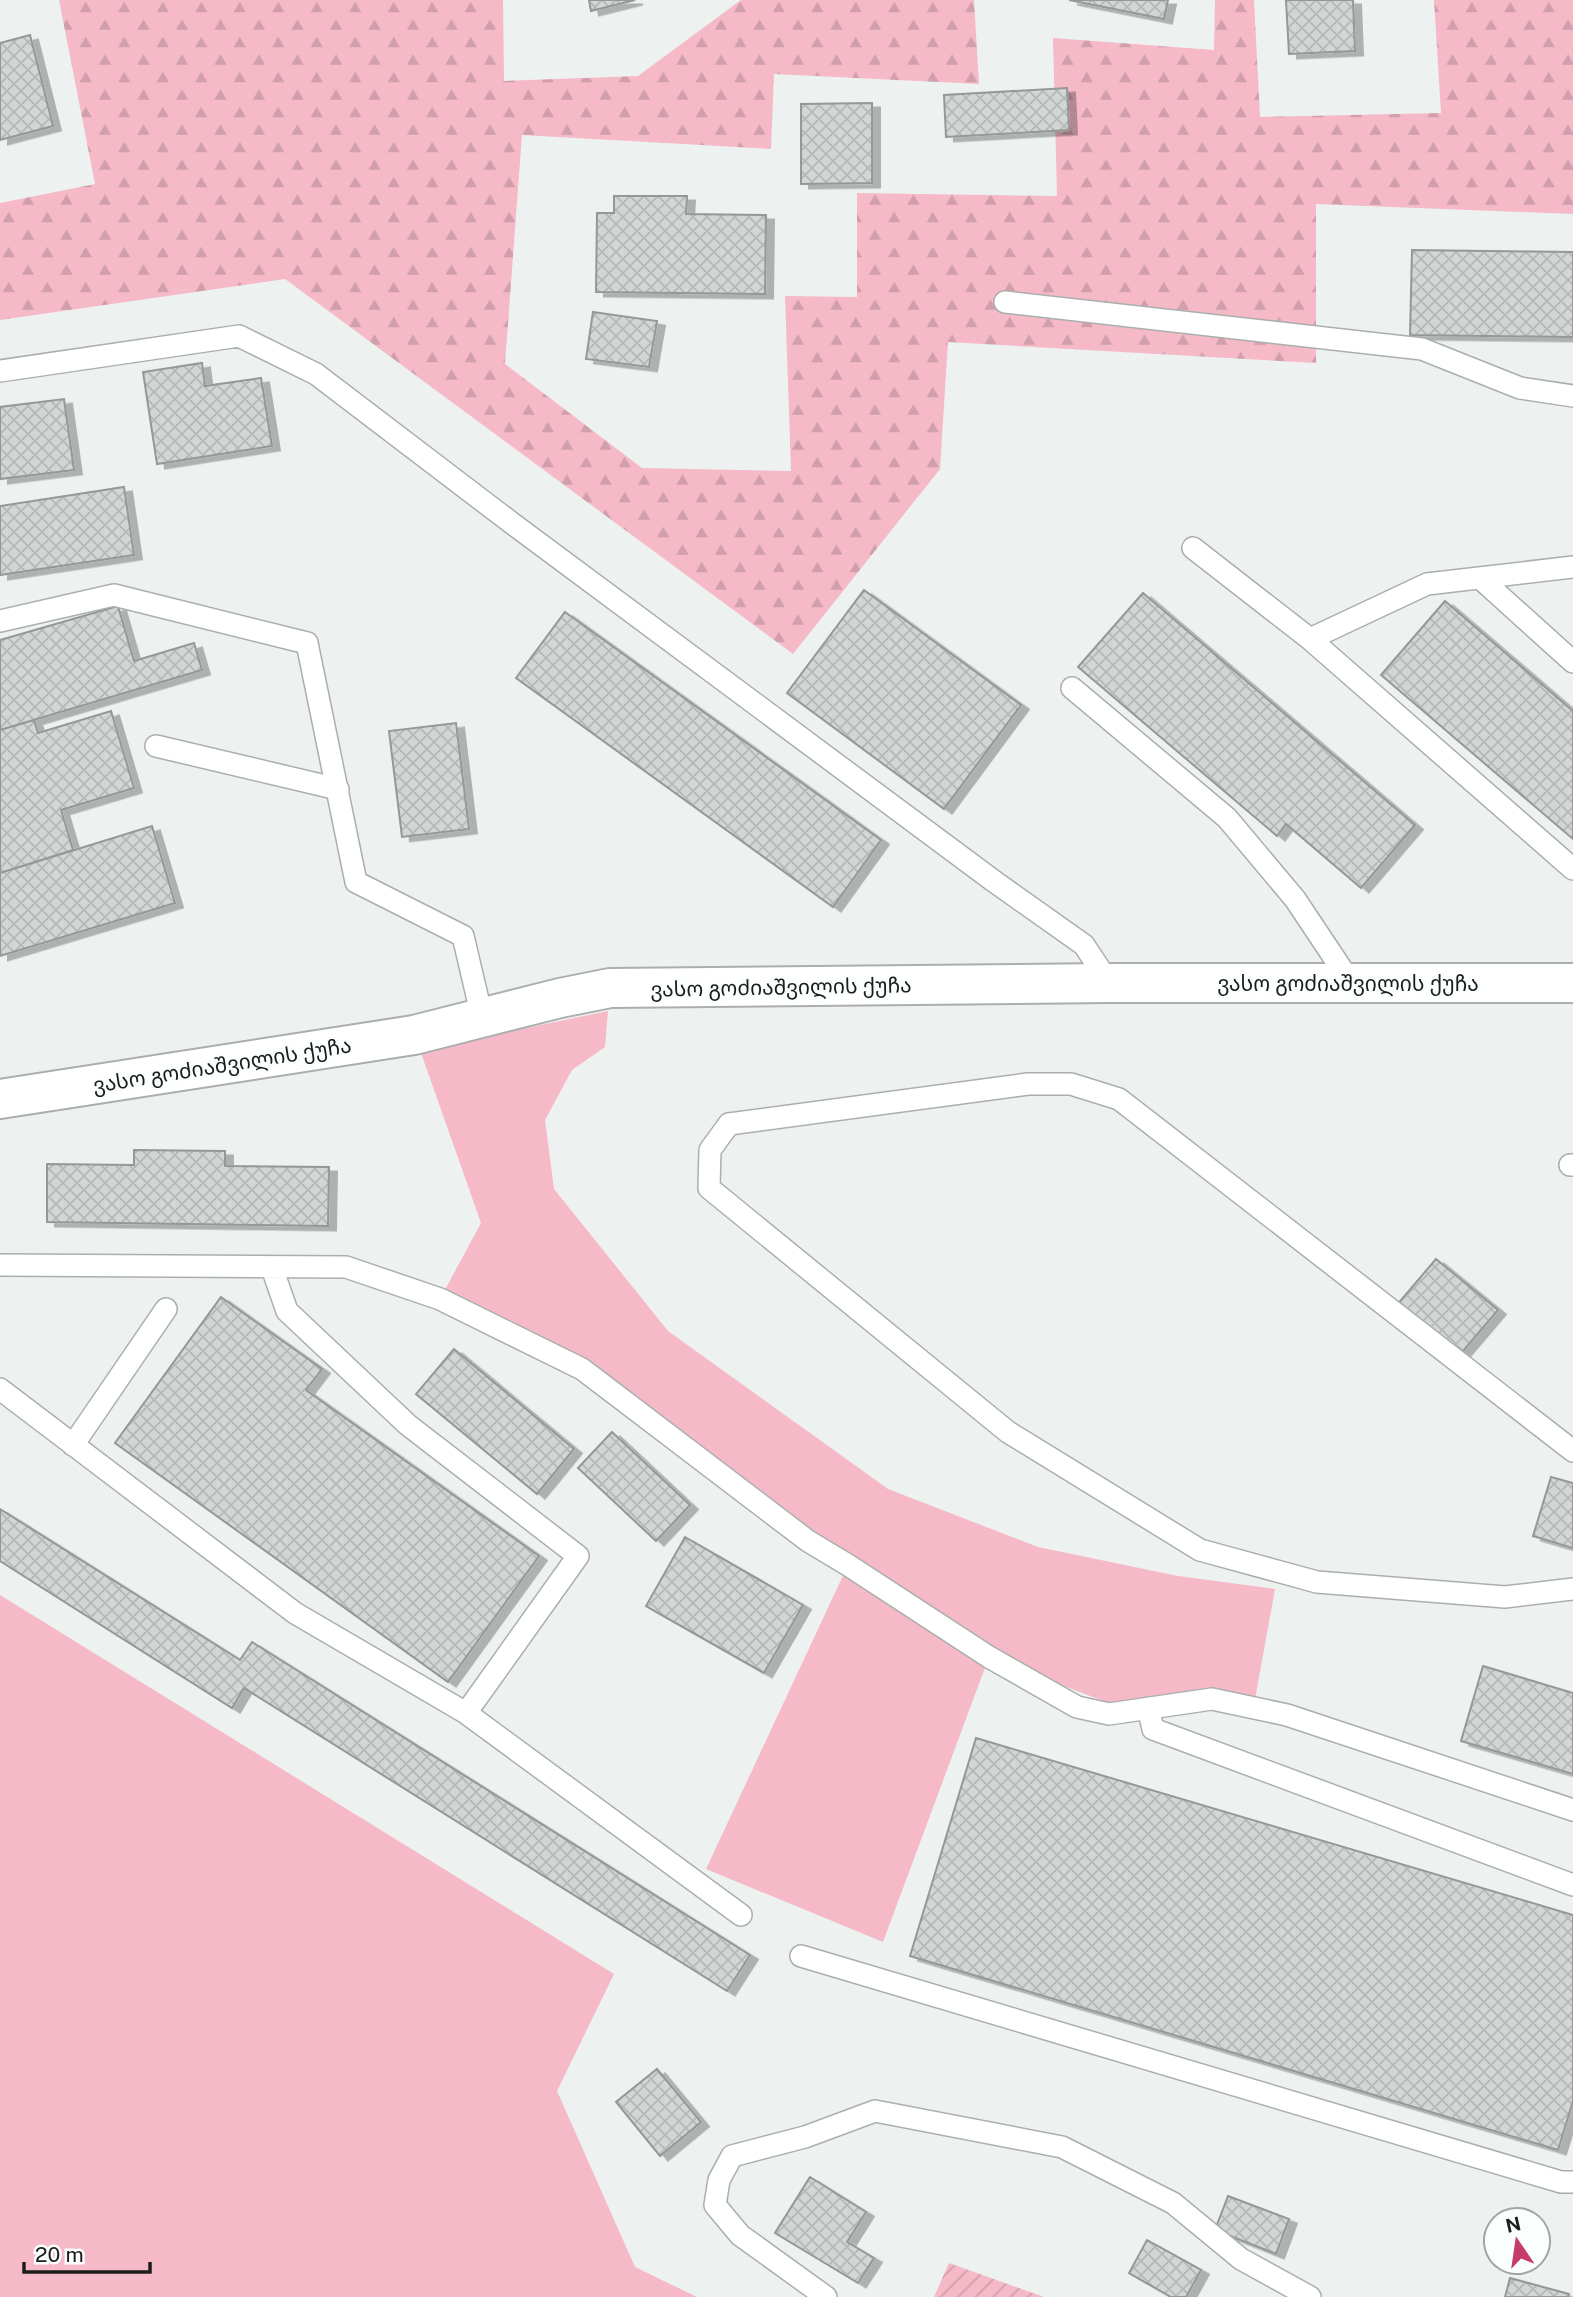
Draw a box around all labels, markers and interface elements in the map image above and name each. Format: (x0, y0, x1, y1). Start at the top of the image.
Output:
street label: ვასო გოძიაშვილის ქუჩა (1217, 971, 1479, 997)
street label: ვასო გოძიაშვილის ქუჩა (650, 972, 912, 1003)
street label: ვასო გოძიაშვილის ქუჩა (91, 1032, 353, 1099)
north arrow (1482, 2206, 1552, 2276)
text: N (1503, 2212, 1523, 2237)
scale bar (24, 2230, 150, 2274)
text: 20 m (35, 2242, 84, 2267)

